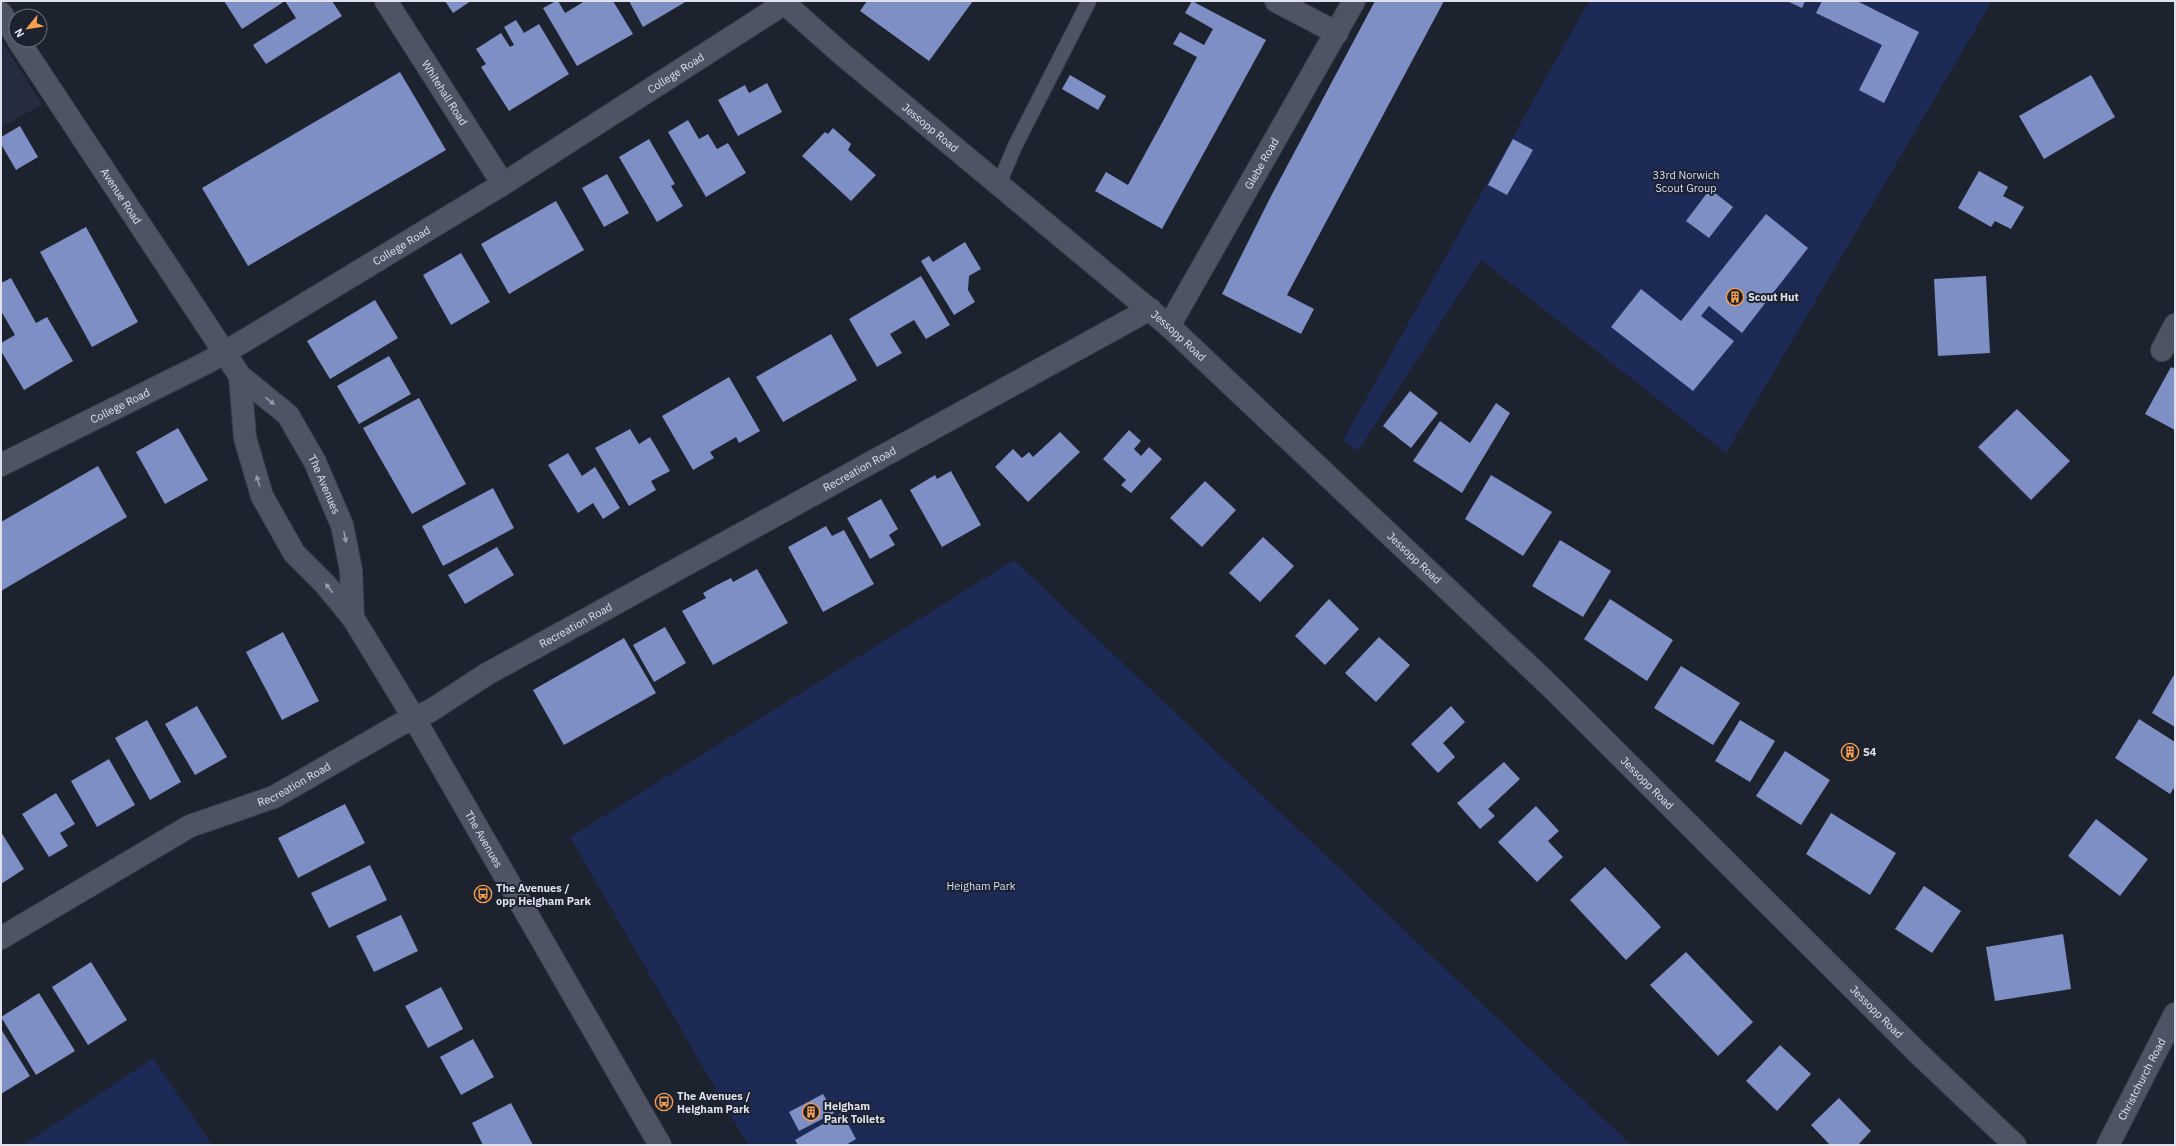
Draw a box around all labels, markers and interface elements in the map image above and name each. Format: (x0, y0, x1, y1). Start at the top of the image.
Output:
north arrow (8, 8, 48, 48)
text: N (11, 26, 27, 40)
street label: College Road (645, 50, 707, 96)
street label: Whitehall Road (419, 58, 471, 128)
street label: Jessopp Road (899, 100, 961, 155)
street label: Glebe Road (1241, 135, 1282, 192)
street label: Avenue Road (97, 165, 145, 227)
park label: 33rd Norwich Scout Group (1652, 168, 1720, 195)
street label: College Road (370, 223, 433, 268)
building icon: Scout Hut (1725, 287, 1745, 307)
place label: Scout Hut (1748, 290, 1799, 304)
street label: Jessopp Road (1148, 307, 1209, 364)
street label: College Road (88, 385, 152, 426)
one-way arrow (265, 397, 276, 405)
street label: Recreation Road (820, 443, 899, 495)
street label: The Avenues (305, 452, 343, 516)
one-way arrow (255, 475, 261, 487)
street label: Jessopp Road (1384, 529, 1444, 587)
one-way arrow (342, 531, 348, 544)
one-way arrow (324, 582, 333, 593)
street label: Recreation Road (537, 599, 615, 651)
building icon: S4 (1840, 742, 1860, 762)
place label: S4 (1863, 745, 1877, 759)
street label: Jessopp Road (1618, 754, 1677, 812)
street label: Recreation Road (255, 759, 333, 809)
street label: The Avenues (462, 808, 506, 870)
park label: Heigham Park (947, 879, 1016, 893)
place label: The Avenues / opp Heigham Park (496, 881, 592, 908)
bus stop icon: The Avenues / opp Heigham Park (473, 884, 493, 904)
street label: Jessopp Road (1847, 982, 1906, 1041)
street label: Christchurch Road (2115, 1036, 2169, 1123)
place label: The Avenues / Heigham Park (677, 1089, 750, 1116)
bus stop icon: The Avenues / Heigham Park (654, 1092, 674, 1112)
place label: Heigham Park Toilets (824, 1099, 885, 1126)
building icon: Heigham Park Toilets (801, 1102, 821, 1122)

